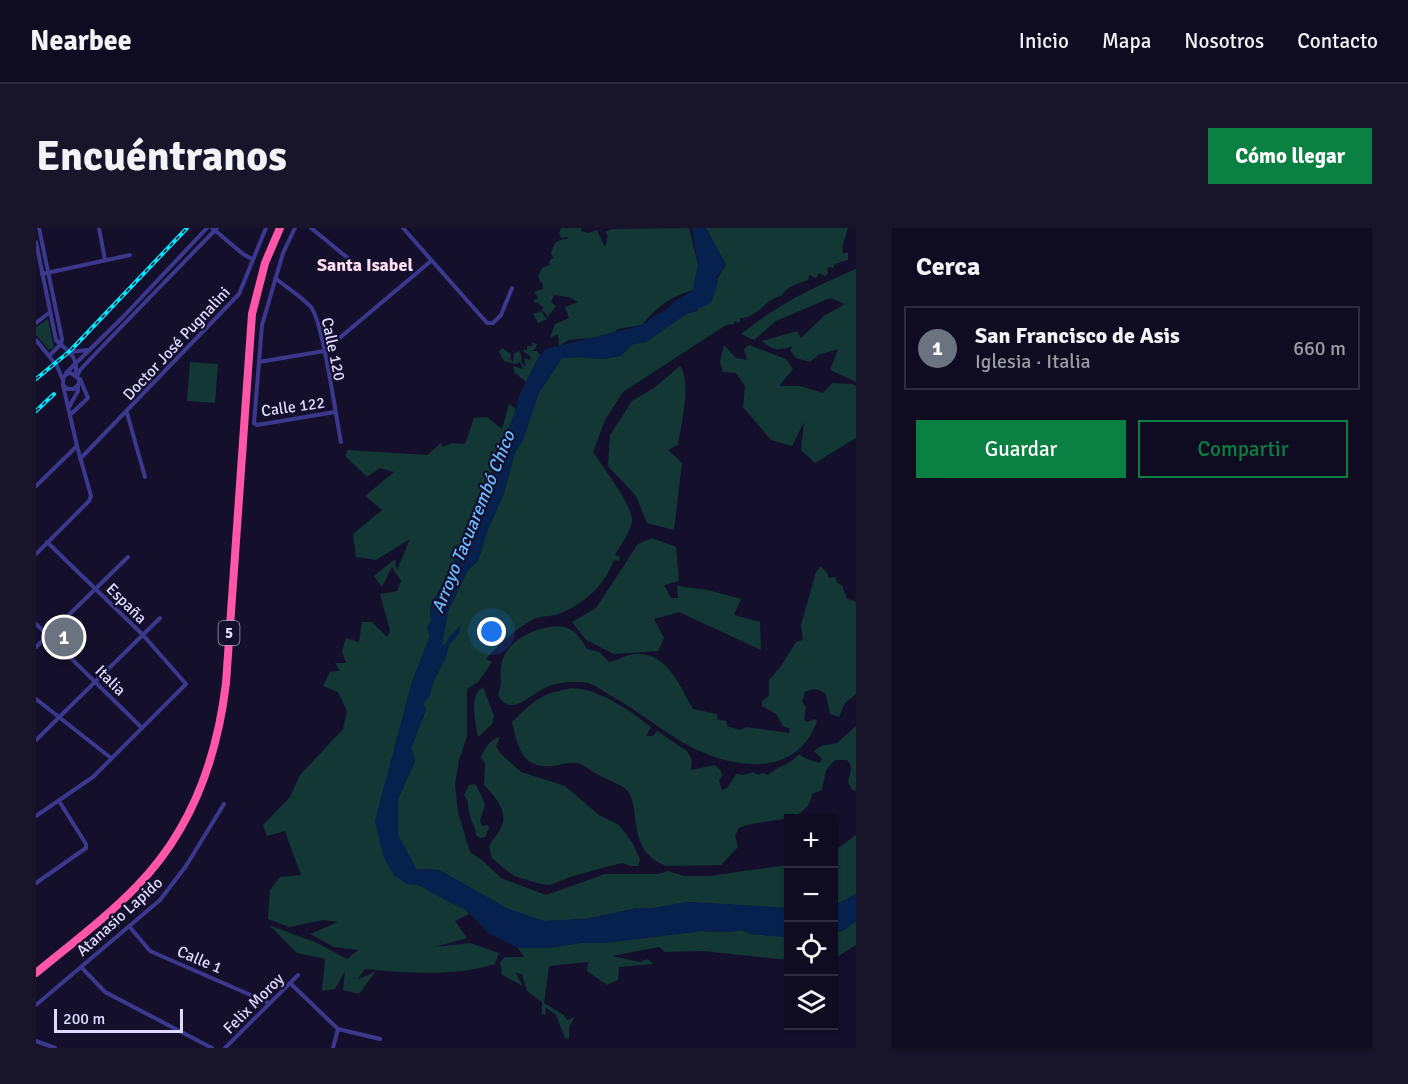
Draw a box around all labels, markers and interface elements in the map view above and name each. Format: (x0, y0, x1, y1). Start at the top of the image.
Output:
text: Nearbee (30, 24, 132, 58)
text: Inicio (1019, 28, 1069, 54)
text: Mapa (1102, 28, 1151, 54)
text: Nosotros (1184, 28, 1264, 54)
text: Contacto (1297, 28, 1378, 54)
button: Cómo llegar (1208, 128, 1372, 184)
text: Encuéntranos (36, 131, 287, 182)
text: Cerca (916, 251, 980, 283)
district label: Santa Isabel (317, 254, 413, 276)
street label: Doctor José Pugnalini (119, 283, 235, 405)
street label: Calle 120 (317, 316, 349, 383)
text: San Francisco de Asis (975, 322, 1180, 349)
text: 1 (932, 336, 943, 361)
text: 660 m (1293, 336, 1346, 361)
text: Iglesia · Italia (975, 349, 1091, 374)
street label: Calle 122 (260, 393, 326, 421)
button: Guardar (916, 420, 1126, 478)
button: Compartir (1138, 420, 1348, 478)
water label: Arroyo Tacuarembó Chico (426, 426, 520, 616)
street label: España (102, 579, 151, 628)
pin: 1 (45, 614, 84, 660)
your location (477, 617, 506, 646)
road number: 5 (218, 621, 240, 645)
street label: Italia (91, 661, 130, 700)
map controls (784, 814, 838, 1030)
button: + (784, 814, 838, 868)
button: − (784, 868, 838, 922)
street label: Atanasio Lapido (72, 873, 167, 961)
button: locate (784, 922, 838, 976)
street label: Calle 1 (174, 942, 225, 978)
street label: Felix Moroy (219, 969, 289, 1038)
button: layers (784, 976, 838, 1030)
scale bar (54, 1006, 183, 1034)
text: 200 m (63, 1009, 105, 1029)

